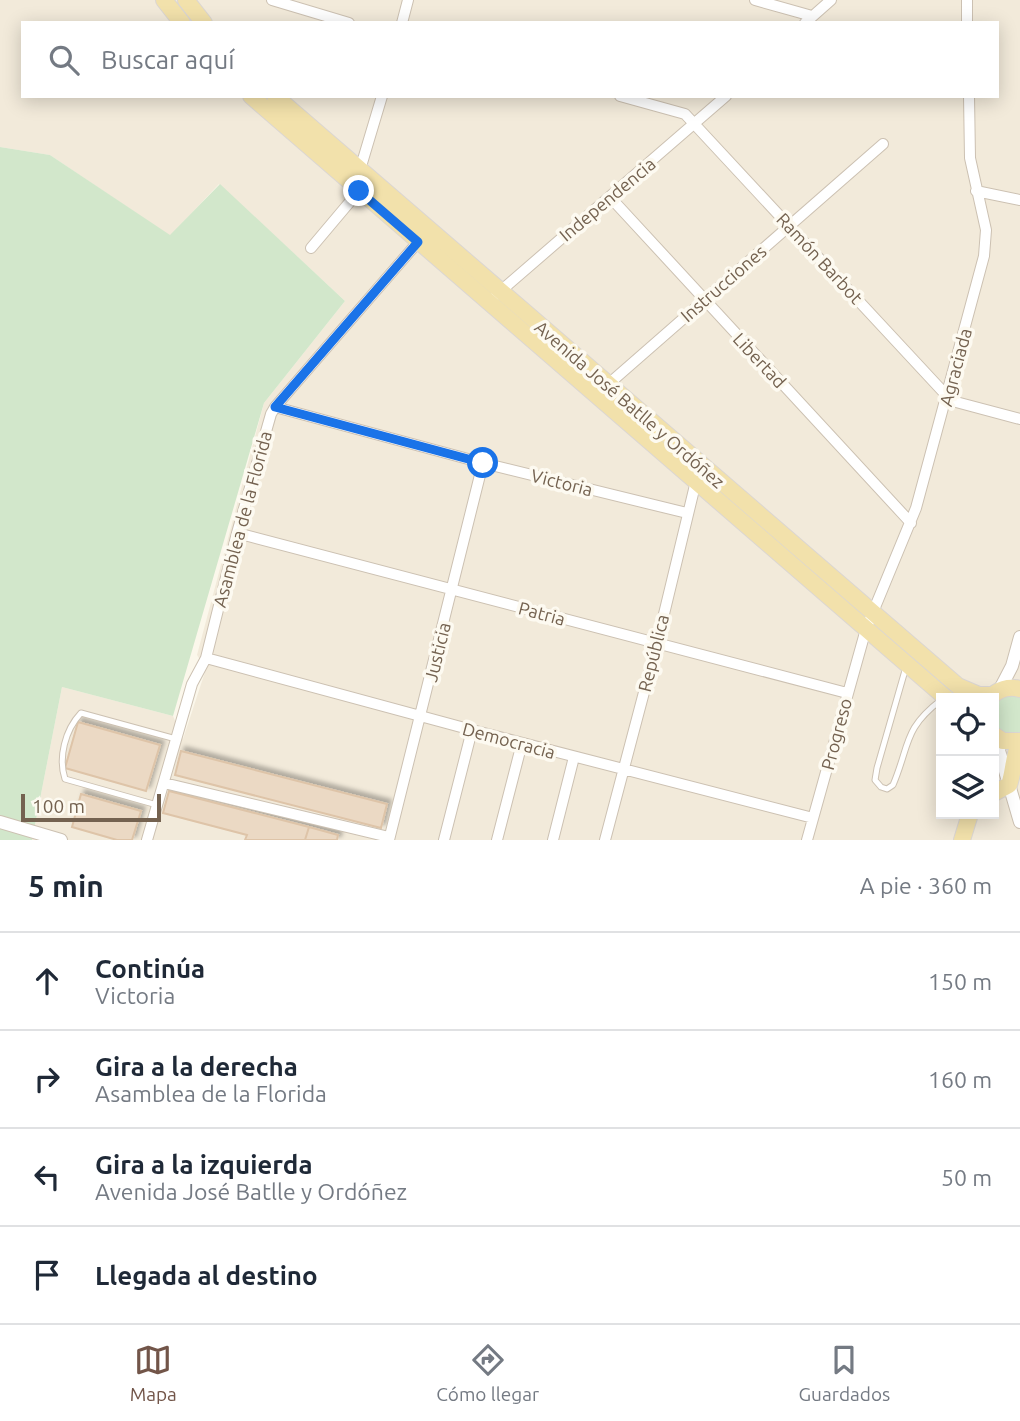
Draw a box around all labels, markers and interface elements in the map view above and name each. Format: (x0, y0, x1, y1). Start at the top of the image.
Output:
search box (21, 21, 999, 98)
icon: search (45, 41, 83, 79)
text: Buscar aquí (101, 45, 235, 74)
street label: Independencia (555, 153, 659, 245)
route end (343, 175, 374, 206)
street label: Ramón Barbot (773, 209, 867, 307)
street label: Instrucciones (676, 240, 770, 325)
street label: Avenida José Batlle y Ordóñez (531, 316, 729, 492)
street label: Agraciada (935, 326, 975, 408)
street label: Libertad (730, 328, 790, 392)
street label: Asamblea de la Florida (209, 429, 275, 609)
route start (467, 447, 498, 478)
street label: Victoria (529, 465, 595, 499)
street label: Patria (517, 597, 567, 629)
street label: República (634, 612, 672, 694)
street label: Justicia (420, 620, 454, 684)
map controls (936, 693, 999, 819)
button: locate (936, 693, 999, 756)
street label: Progreso (817, 696, 855, 772)
street label: Democracia (460, 718, 558, 762)
button: layers (936, 756, 999, 819)
scale bar (21, 791, 161, 823)
text: 100 m (32, 795, 85, 817)
text: 5 min (28, 869, 104, 903)
text: A pie · 360 m (860, 873, 992, 898)
text: Continúa (95, 954, 205, 983)
icon: ahead (28, 962, 66, 1000)
text: 150 m (928, 969, 992, 994)
text: Victoria (95, 983, 175, 1008)
text: Gira a la derecha (95, 1052, 298, 1081)
icon: right (28, 1060, 66, 1098)
text: 160 m (928, 1067, 992, 1092)
text: Asamblea de la Florida (95, 1081, 327, 1106)
text: Gira a la izquierda (95, 1150, 313, 1179)
icon: left (28, 1158, 66, 1196)
text: 50 m (941, 1165, 992, 1190)
text: Avenida José Batlle y Ordóñez (95, 1179, 407, 1204)
icon: arrive (28, 1256, 66, 1294)
text: Llegada al destino (95, 1261, 318, 1290)
tab: Mapa (130, 1341, 177, 1405)
tab: Cómo llegar (436, 1341, 539, 1405)
tab: Guardados (799, 1341, 890, 1405)

